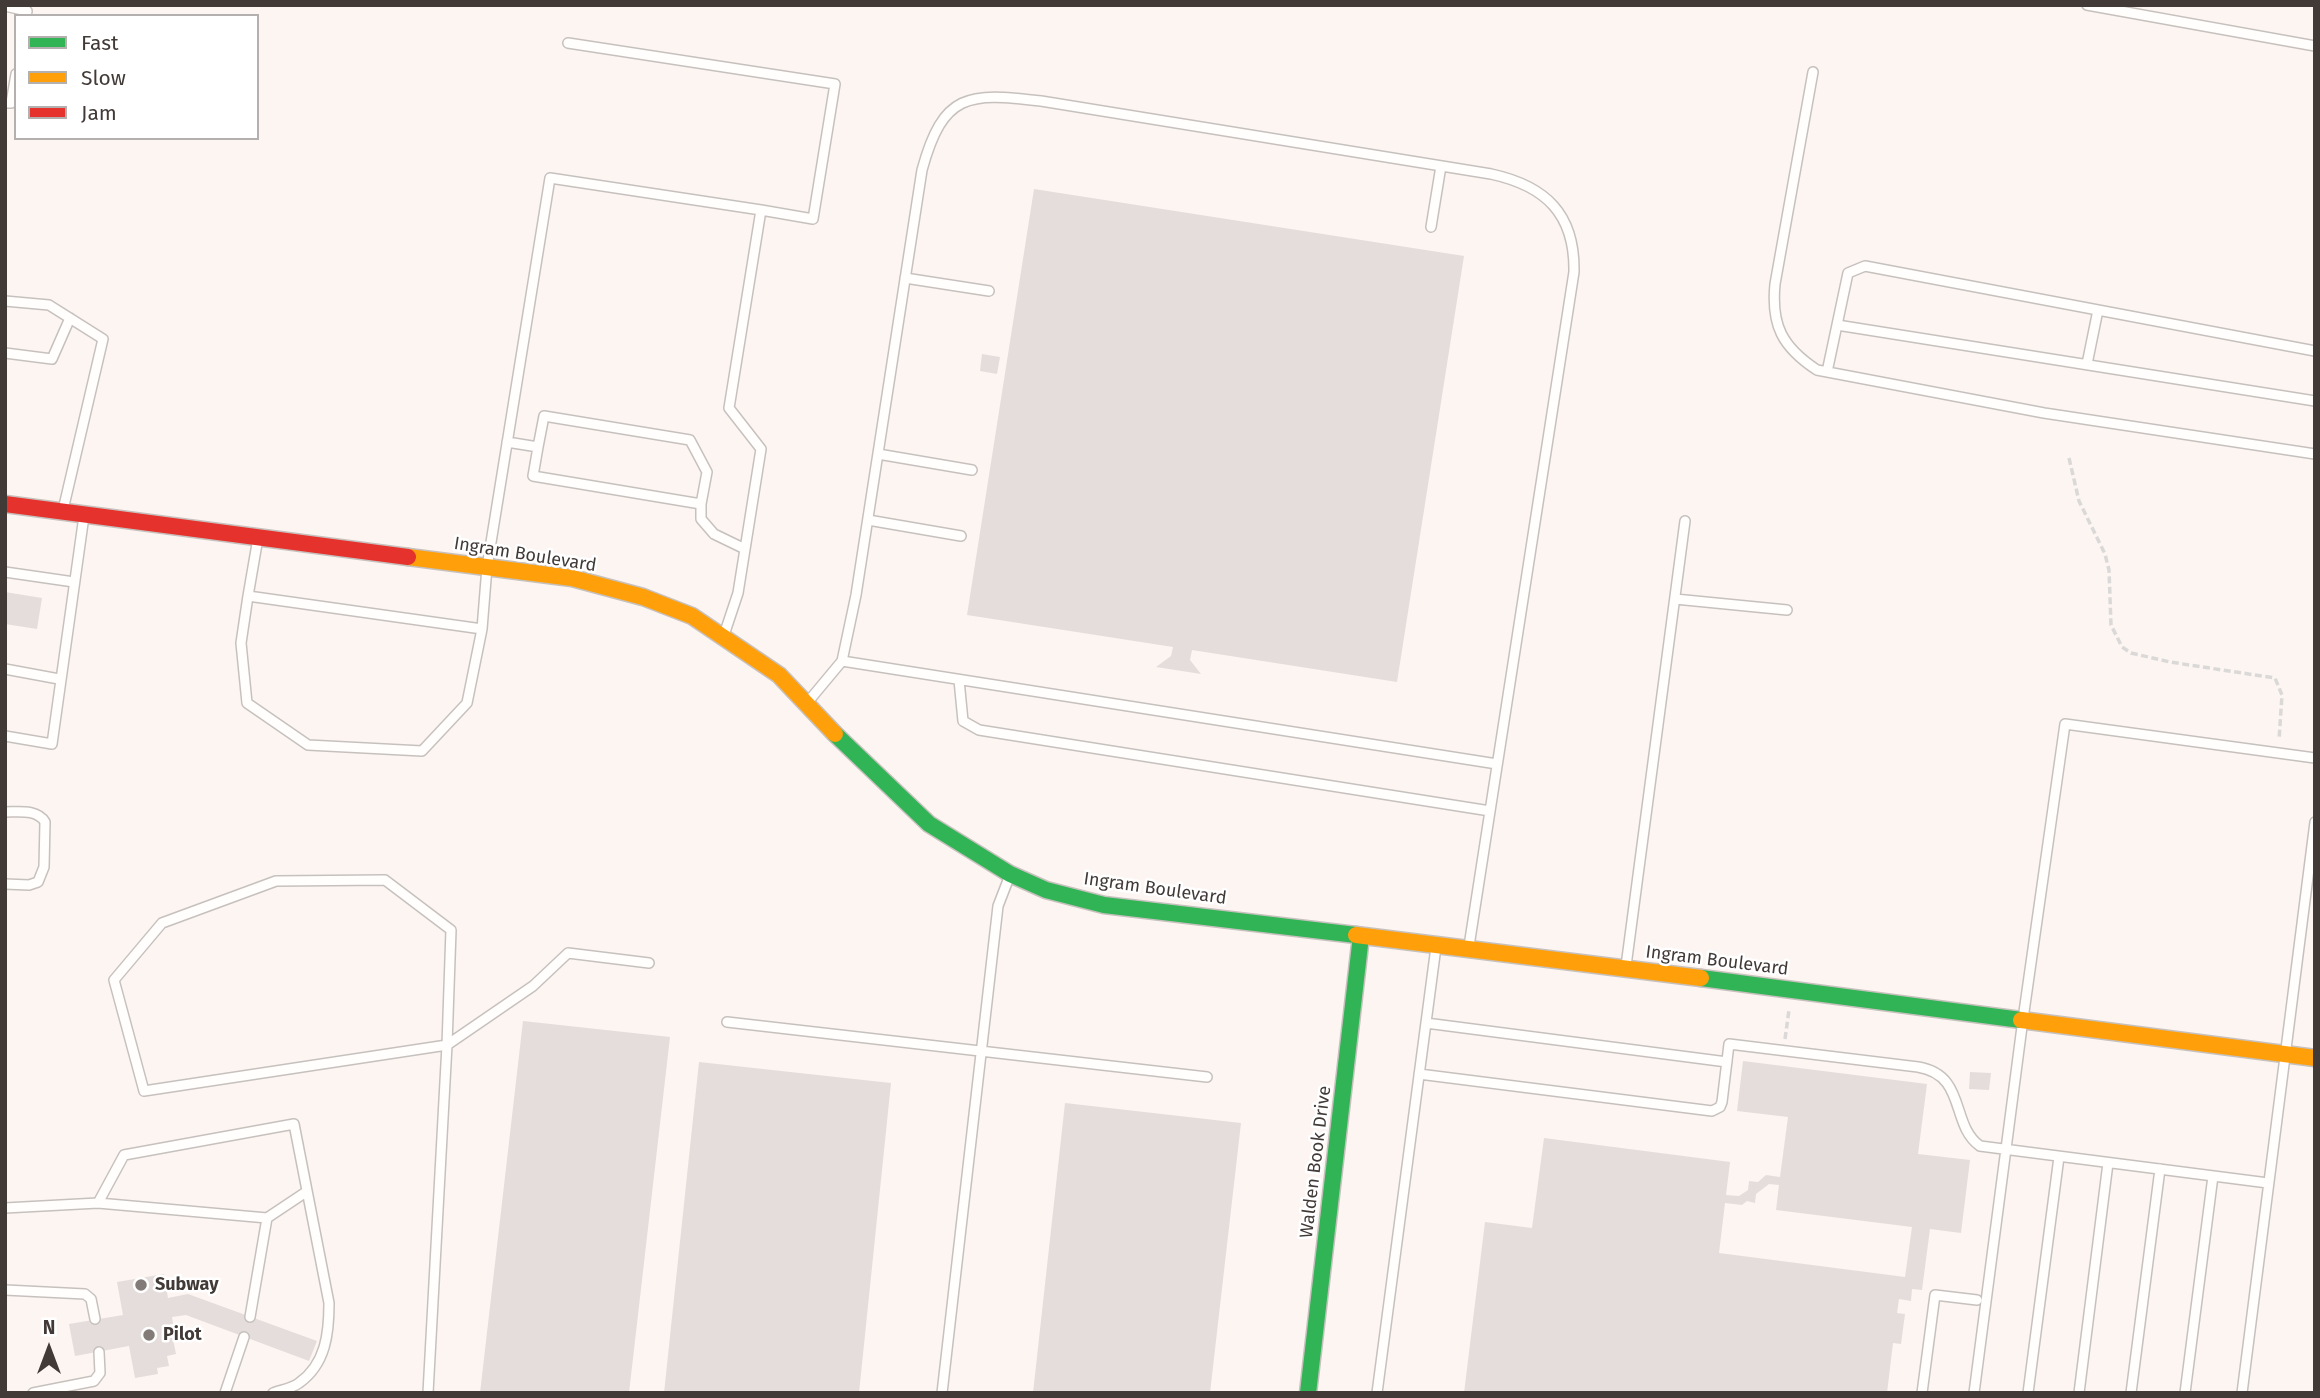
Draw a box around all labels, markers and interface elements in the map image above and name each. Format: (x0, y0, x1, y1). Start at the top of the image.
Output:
legend (14, 14, 259, 140)
text: Fast (81, 30, 119, 56)
text: Slow (81, 65, 126, 91)
text: Jam (81, 100, 117, 126)
street label: Ingram Boulevard (452, 533, 598, 577)
street label: Ingram Boulevard (1082, 868, 1228, 910)
street label: Ingram Boulevard (1644, 942, 1790, 980)
street label: Walden Book Drive (1296, 1085, 1336, 1239)
place label: Subway (155, 1274, 218, 1296)
marker: Subway (133, 1277, 149, 1293)
north arrow (14, 1314, 84, 1384)
text: N (43, 1316, 55, 1339)
place label: Pilot (163, 1324, 202, 1346)
marker: Pilot (141, 1327, 157, 1343)

